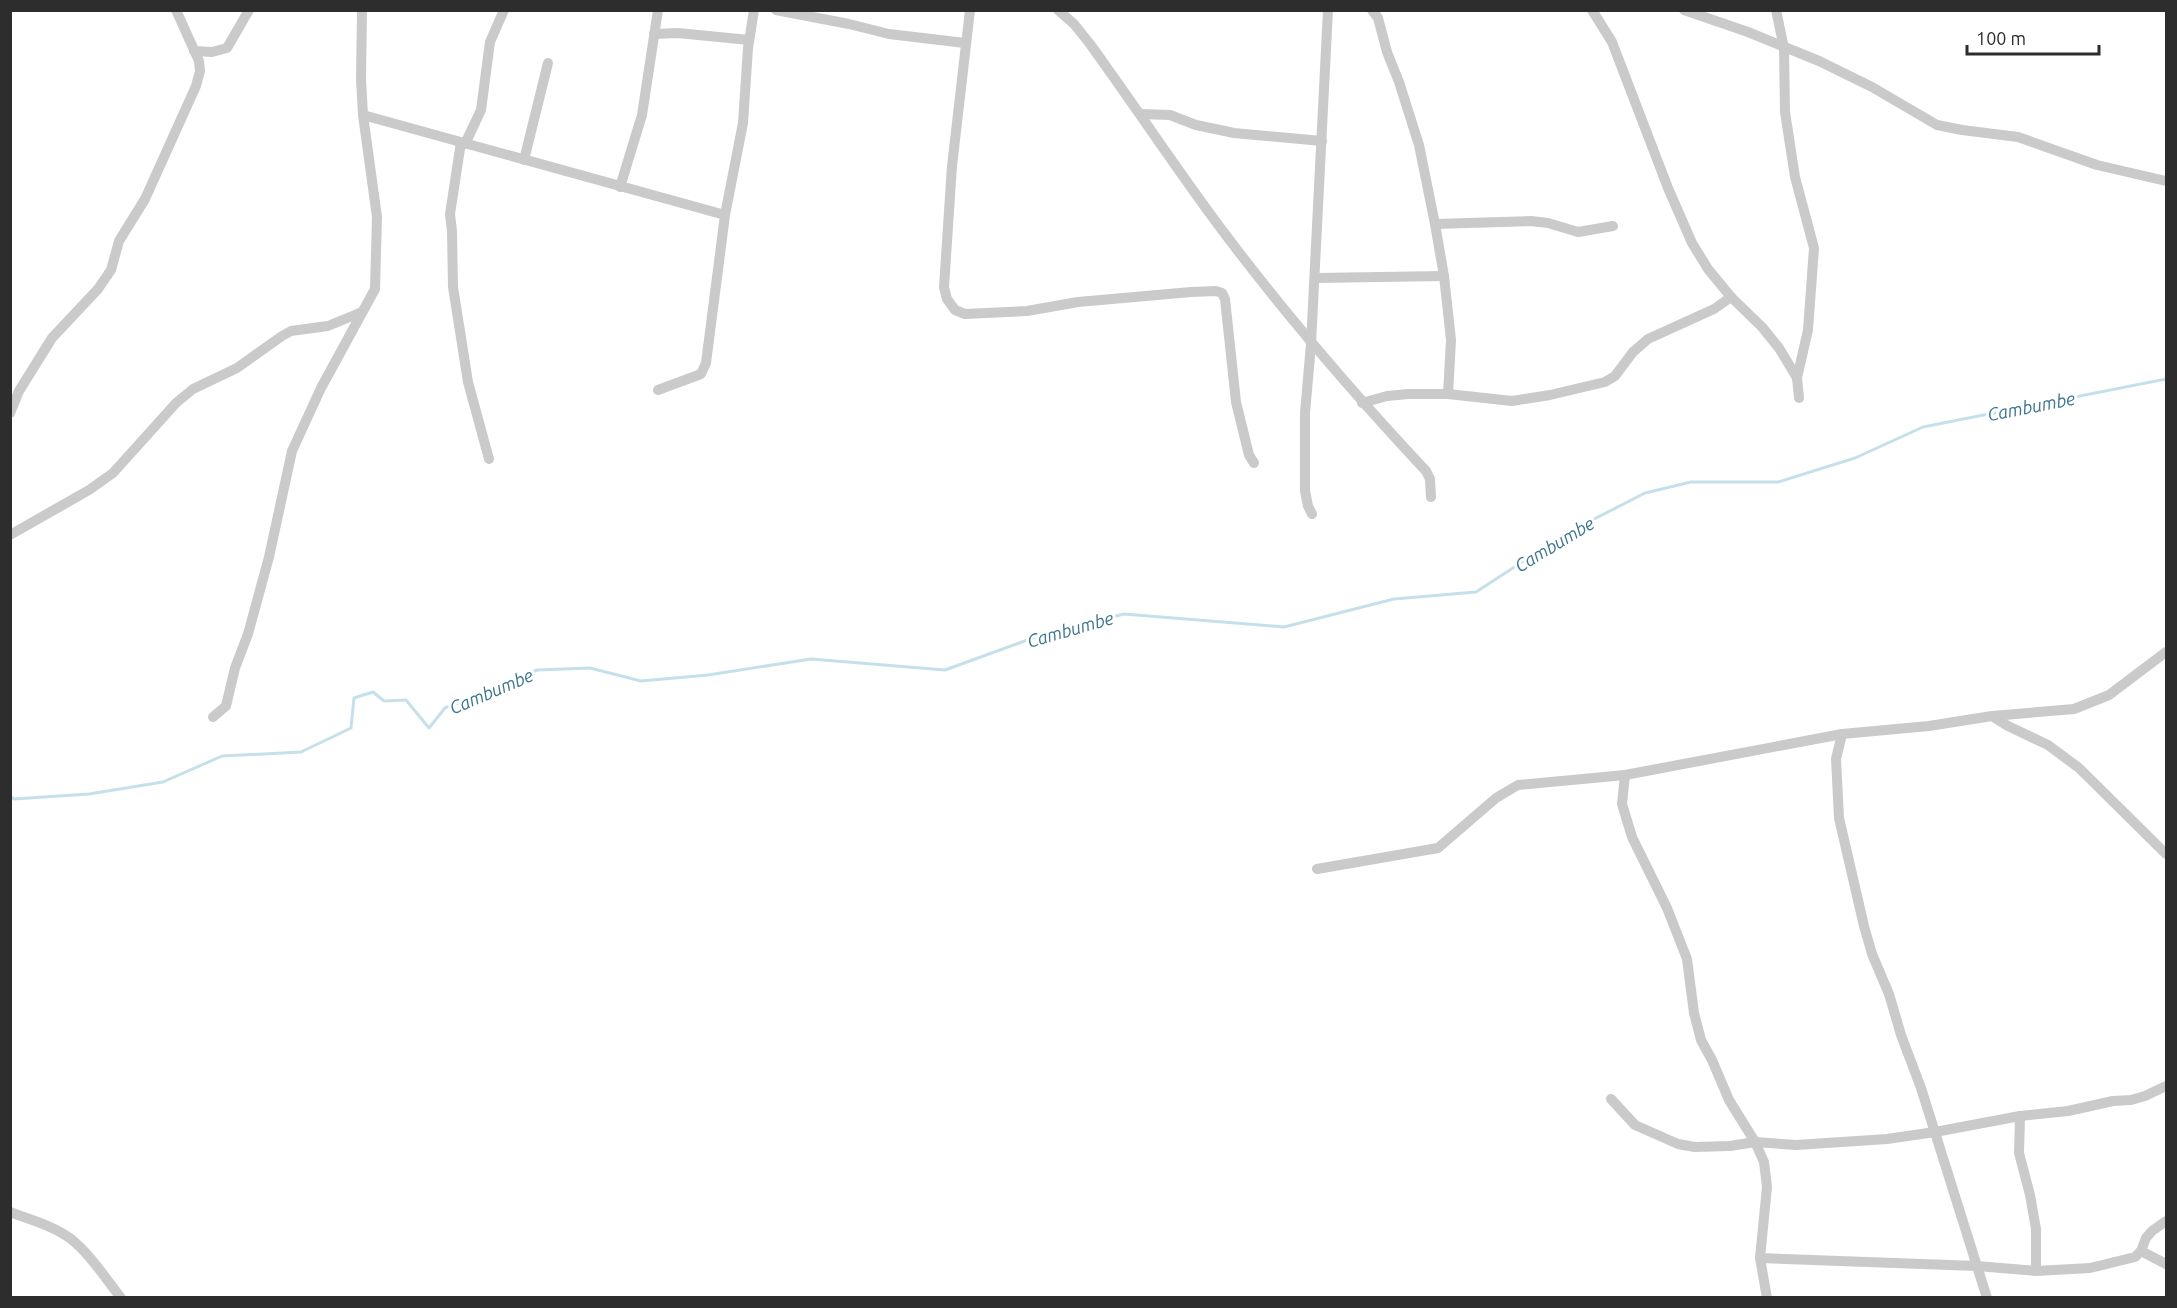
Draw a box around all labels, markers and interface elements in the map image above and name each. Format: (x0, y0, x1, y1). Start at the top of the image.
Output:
scale bar (1967, 18, 2099, 56)
text: 100 m (1976, 28, 2026, 48)
water label: Cambumbe (1985, 388, 2077, 424)
water label: Cambumbe (1511, 513, 1597, 575)
water label: Cambumbe (1024, 607, 1116, 651)
water label: Cambumbe (446, 664, 536, 718)

